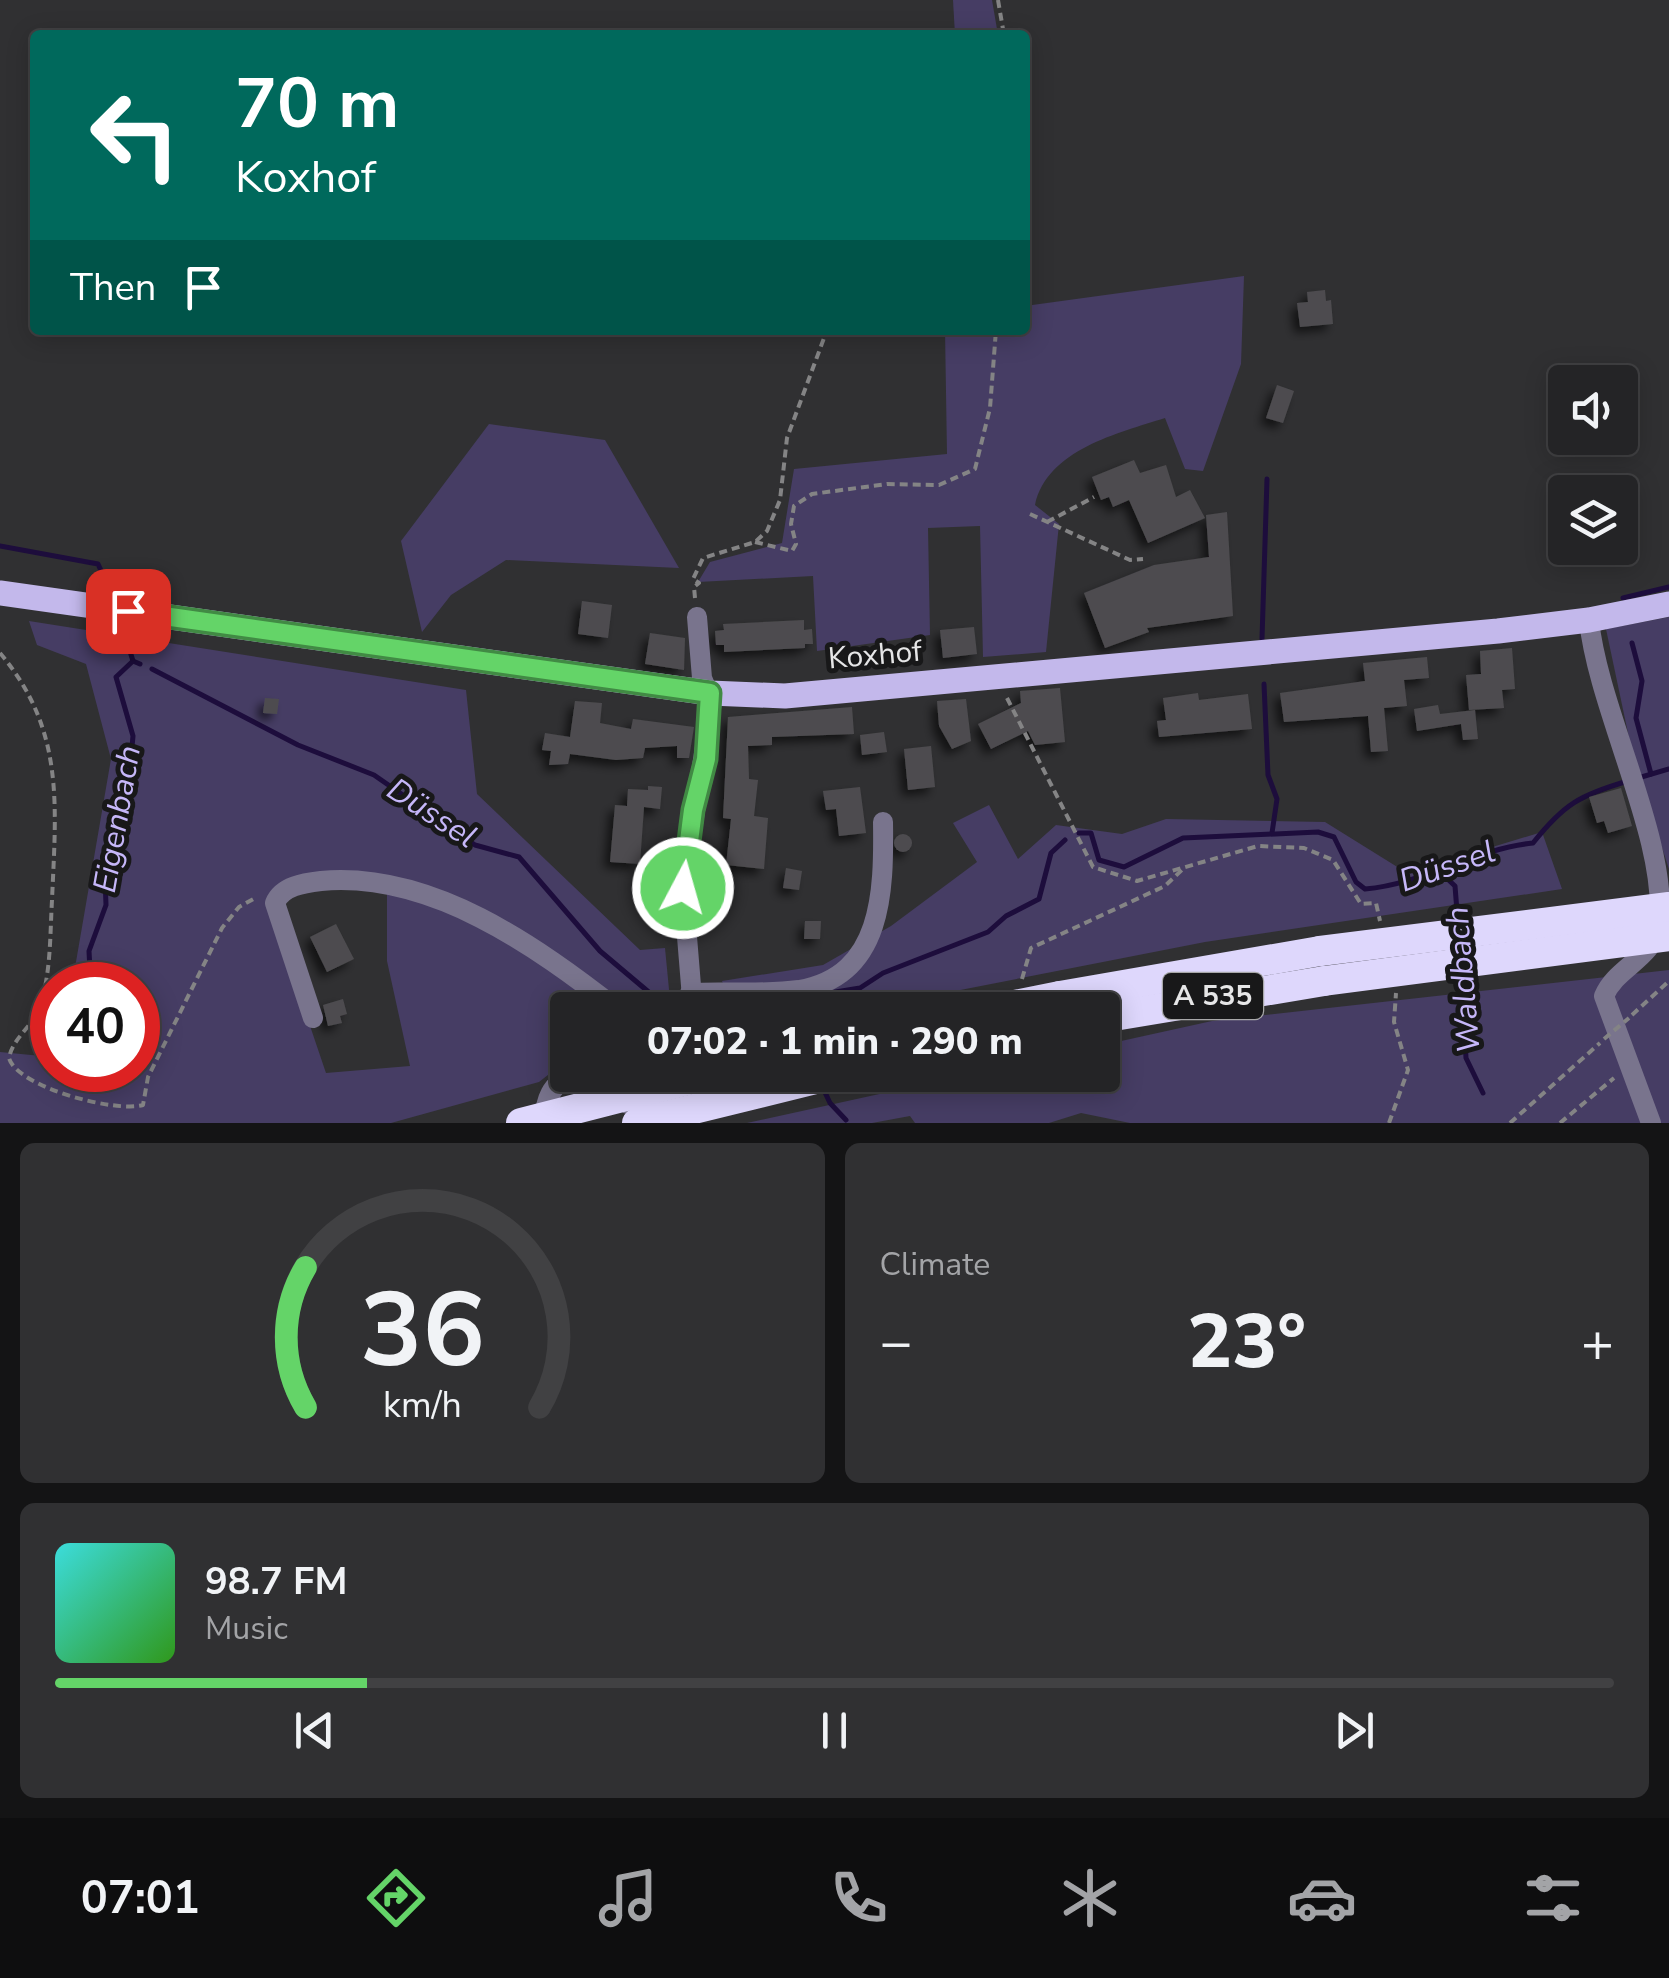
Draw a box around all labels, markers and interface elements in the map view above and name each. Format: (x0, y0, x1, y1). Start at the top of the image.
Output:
text: 70 m (235, 56, 399, 152)
icon: left (70, 70, 200, 200)
text: Koxhof (235, 147, 376, 208)
icon: arrive (176, 260, 231, 315)
text: Then (70, 262, 156, 313)
map controls (1548, 365, 1638, 565)
button: sound (1548, 365, 1638, 455)
button: layers (1548, 475, 1638, 565)
pin (86, 569, 171, 654)
icon: arrive (101, 584, 156, 639)
street label: Koxhof (826, 630, 925, 680)
water label: Eigenbach (83, 742, 151, 896)
water label: Düssel (379, 768, 485, 858)
water label: Düssel (1393, 830, 1501, 902)
position arrow (631, 836, 735, 940)
water label: Waldbach (1435, 905, 1491, 1055)
speed limit sign: 40 (30, 962, 160, 1092)
road number: A 535 (1163, 973, 1263, 1019)
text: 07:02 · 1 min · 290 m (647, 1016, 1023, 1067)
text: Climate (880, 1243, 990, 1286)
text: 36 (360, 1260, 485, 1402)
text: 23° (1187, 1291, 1306, 1393)
text: − (880, 1305, 913, 1380)
text: + (1581, 1305, 1614, 1380)
text: km/h (383, 1381, 462, 1430)
text: 98.7 FM (205, 1556, 347, 1607)
text: Music (205, 1607, 288, 1650)
icon: previous (287, 1703, 342, 1758)
icon: pause (807, 1703, 862, 1758)
icon: next (1327, 1703, 1382, 1758)
icon: directions (361, 1863, 431, 1933)
icon: music (593, 1863, 663, 1933)
icon: phone (824, 1863, 894, 1933)
icon: climate (1055, 1863, 1125, 1933)
icon: car (1287, 1863, 1357, 1933)
icon: filters (1518, 1863, 1588, 1933)
text: 07:01 (81, 1868, 200, 1929)

